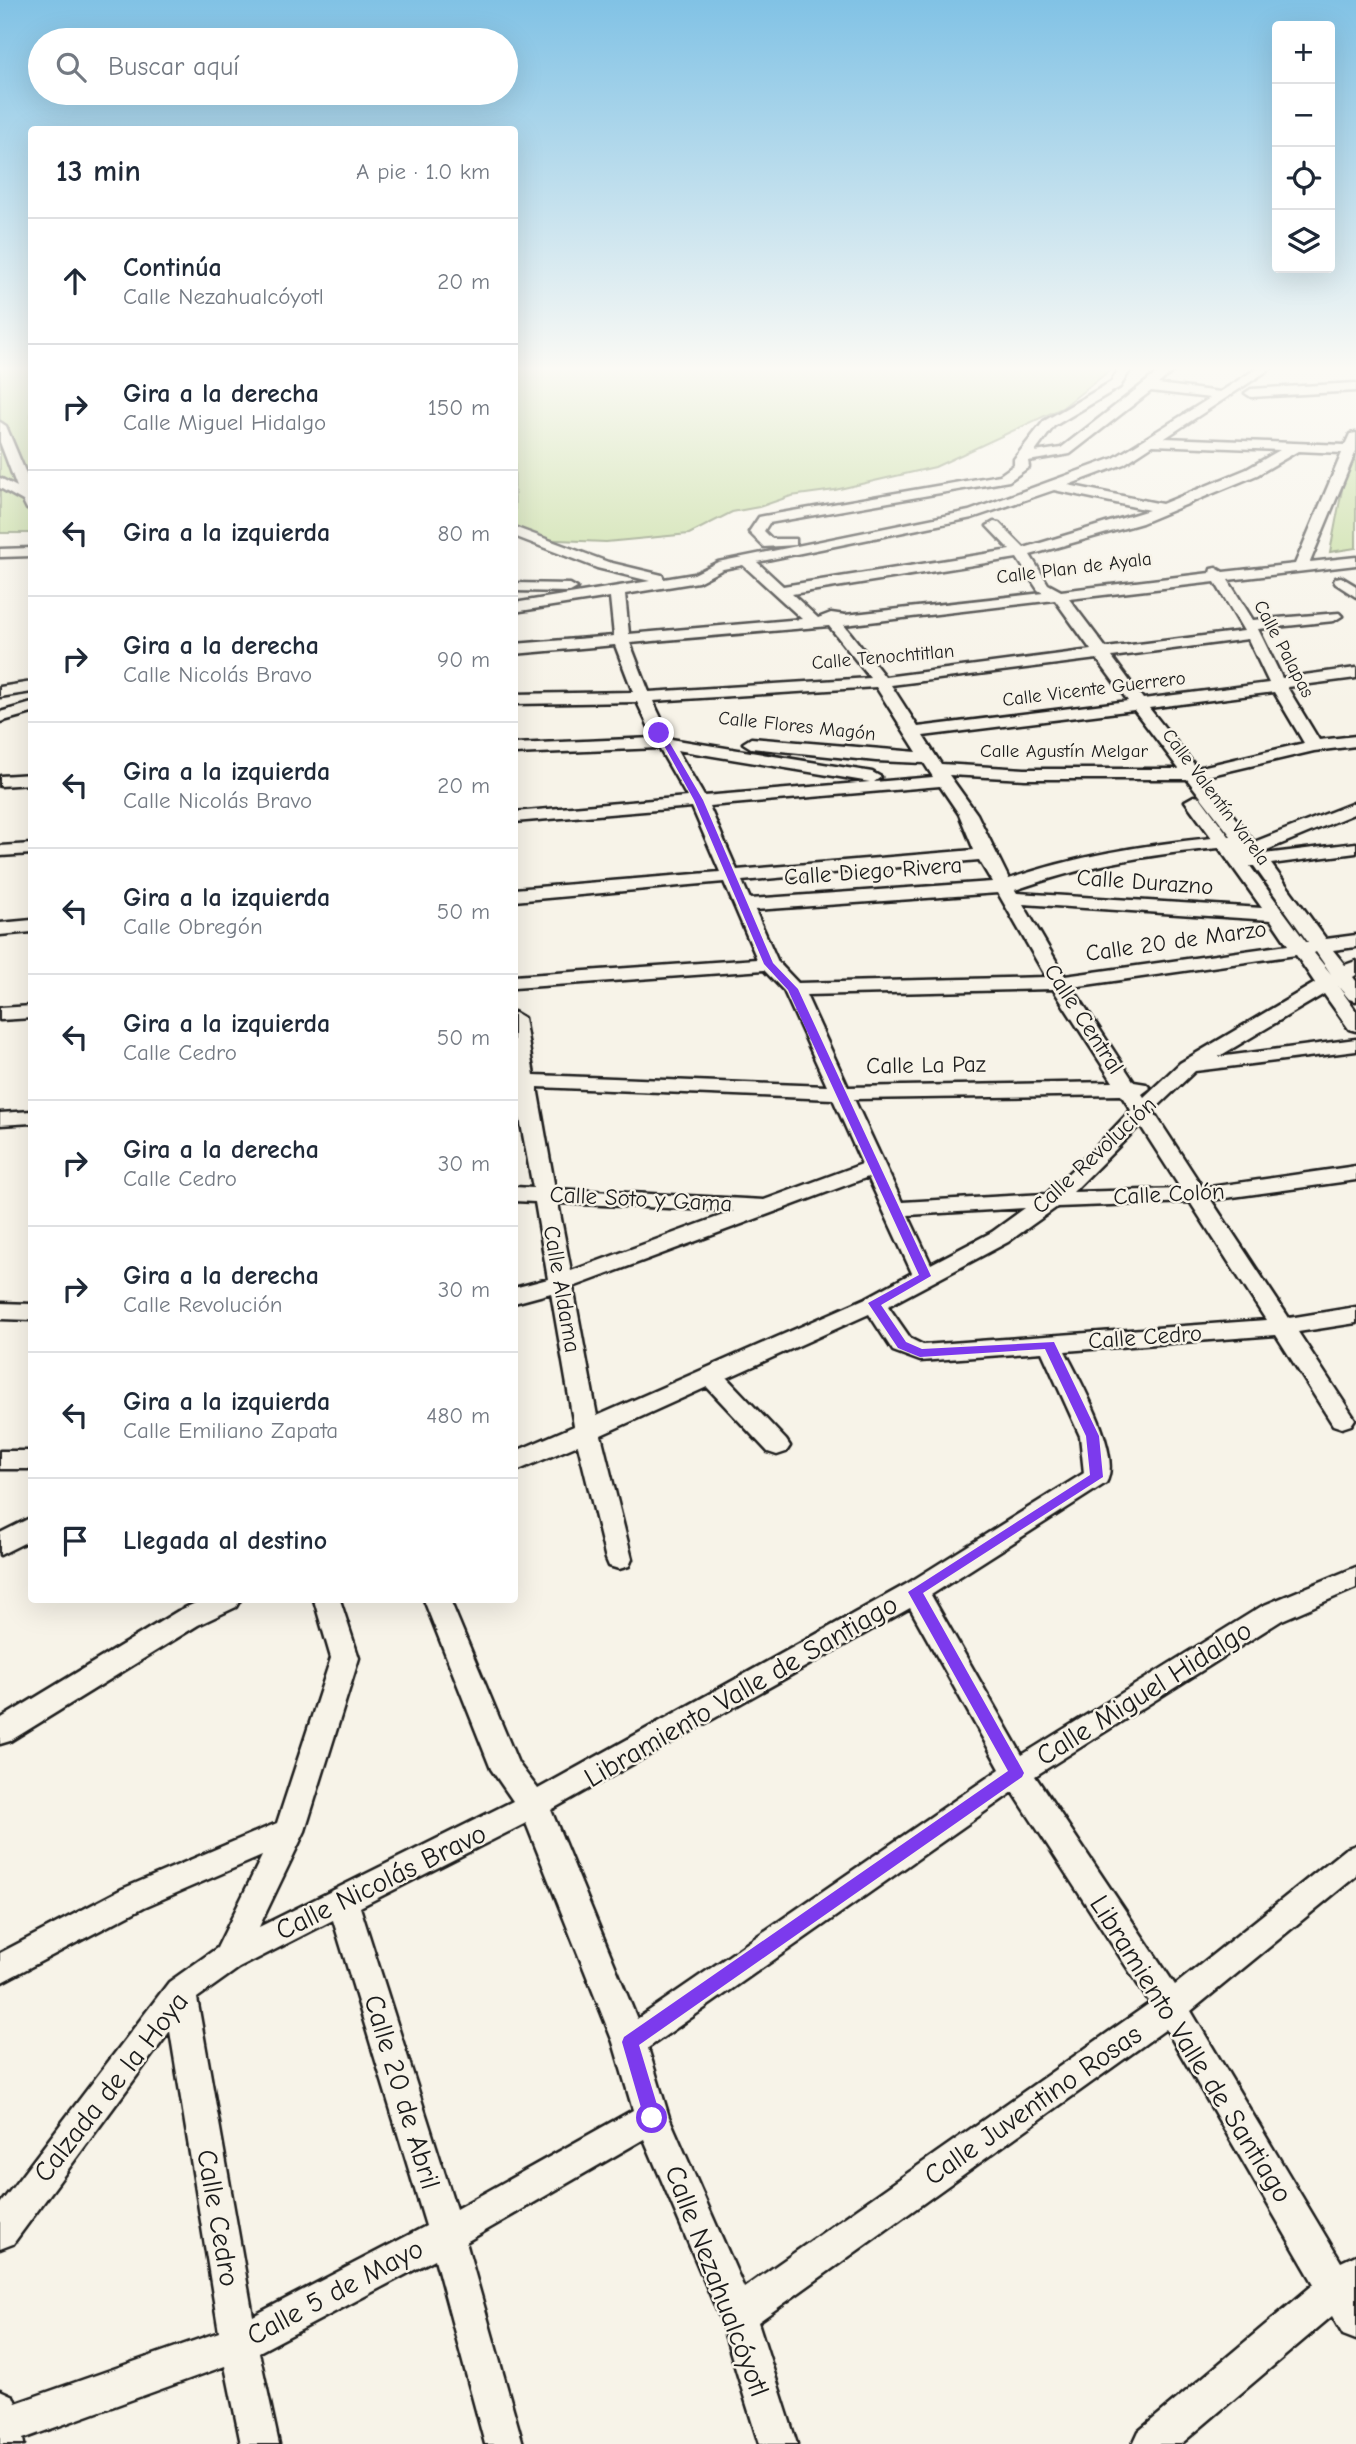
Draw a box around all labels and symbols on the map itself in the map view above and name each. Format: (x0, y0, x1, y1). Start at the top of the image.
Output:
street label: Calle Plan de Ayala (995, 548, 1153, 588)
street label: Calle Palapas (1249, 597, 1319, 702)
street label: Calle Tenochtitlan (811, 640, 955, 674)
street label: Calle Vicente Guerrero (1001, 667, 1187, 711)
street label: Calle Flores Magón (717, 707, 877, 745)
route end (643, 717, 674, 748)
street label: Calle Valentín Varela (1158, 725, 1274, 869)
street label: Calle Agustín Melgar (980, 740, 1148, 762)
street label: Calle Diego Rivera (783, 851, 963, 891)
street label: Calle Durazno (1076, 864, 1214, 900)
street label: Calle 20 de Marzo (1084, 915, 1268, 967)
street label: Calle Central (1038, 959, 1130, 1079)
street label: Calle La Paz (866, 1050, 986, 1080)
street label: Calle Revolución (1026, 1091, 1162, 1219)
street label: Calle Colón (1113, 1178, 1225, 1210)
street label: Calle Soto y Gama (549, 1181, 733, 1217)
street label: Calle Aldama (538, 1223, 586, 1355)
street label: Calle Cedro (1087, 1320, 1203, 1354)
street label: Libramiento Valle de Santiago (579, 1588, 903, 1794)
street label: Calle Miguel Hidalgo (1031, 1614, 1257, 1772)
street label: Calle Nicolás Bravo (270, 1817, 492, 1947)
street label: Libramiento Valle de Santiago (1083, 1889, 1299, 2209)
street label: Calzada de la Hoya (27, 1986, 195, 2188)
street label: Calle 20 de Abril (357, 1991, 447, 2193)
street label: Calle Juventino Rosas (918, 2018, 1148, 2192)
route start (636, 2102, 667, 2133)
street label: Calle Cedro (190, 2147, 246, 2289)
street label: Calle Nezahualcóyotl (658, 2161, 776, 2401)
street label: Calle 5 de Mayo (241, 2232, 429, 2352)

